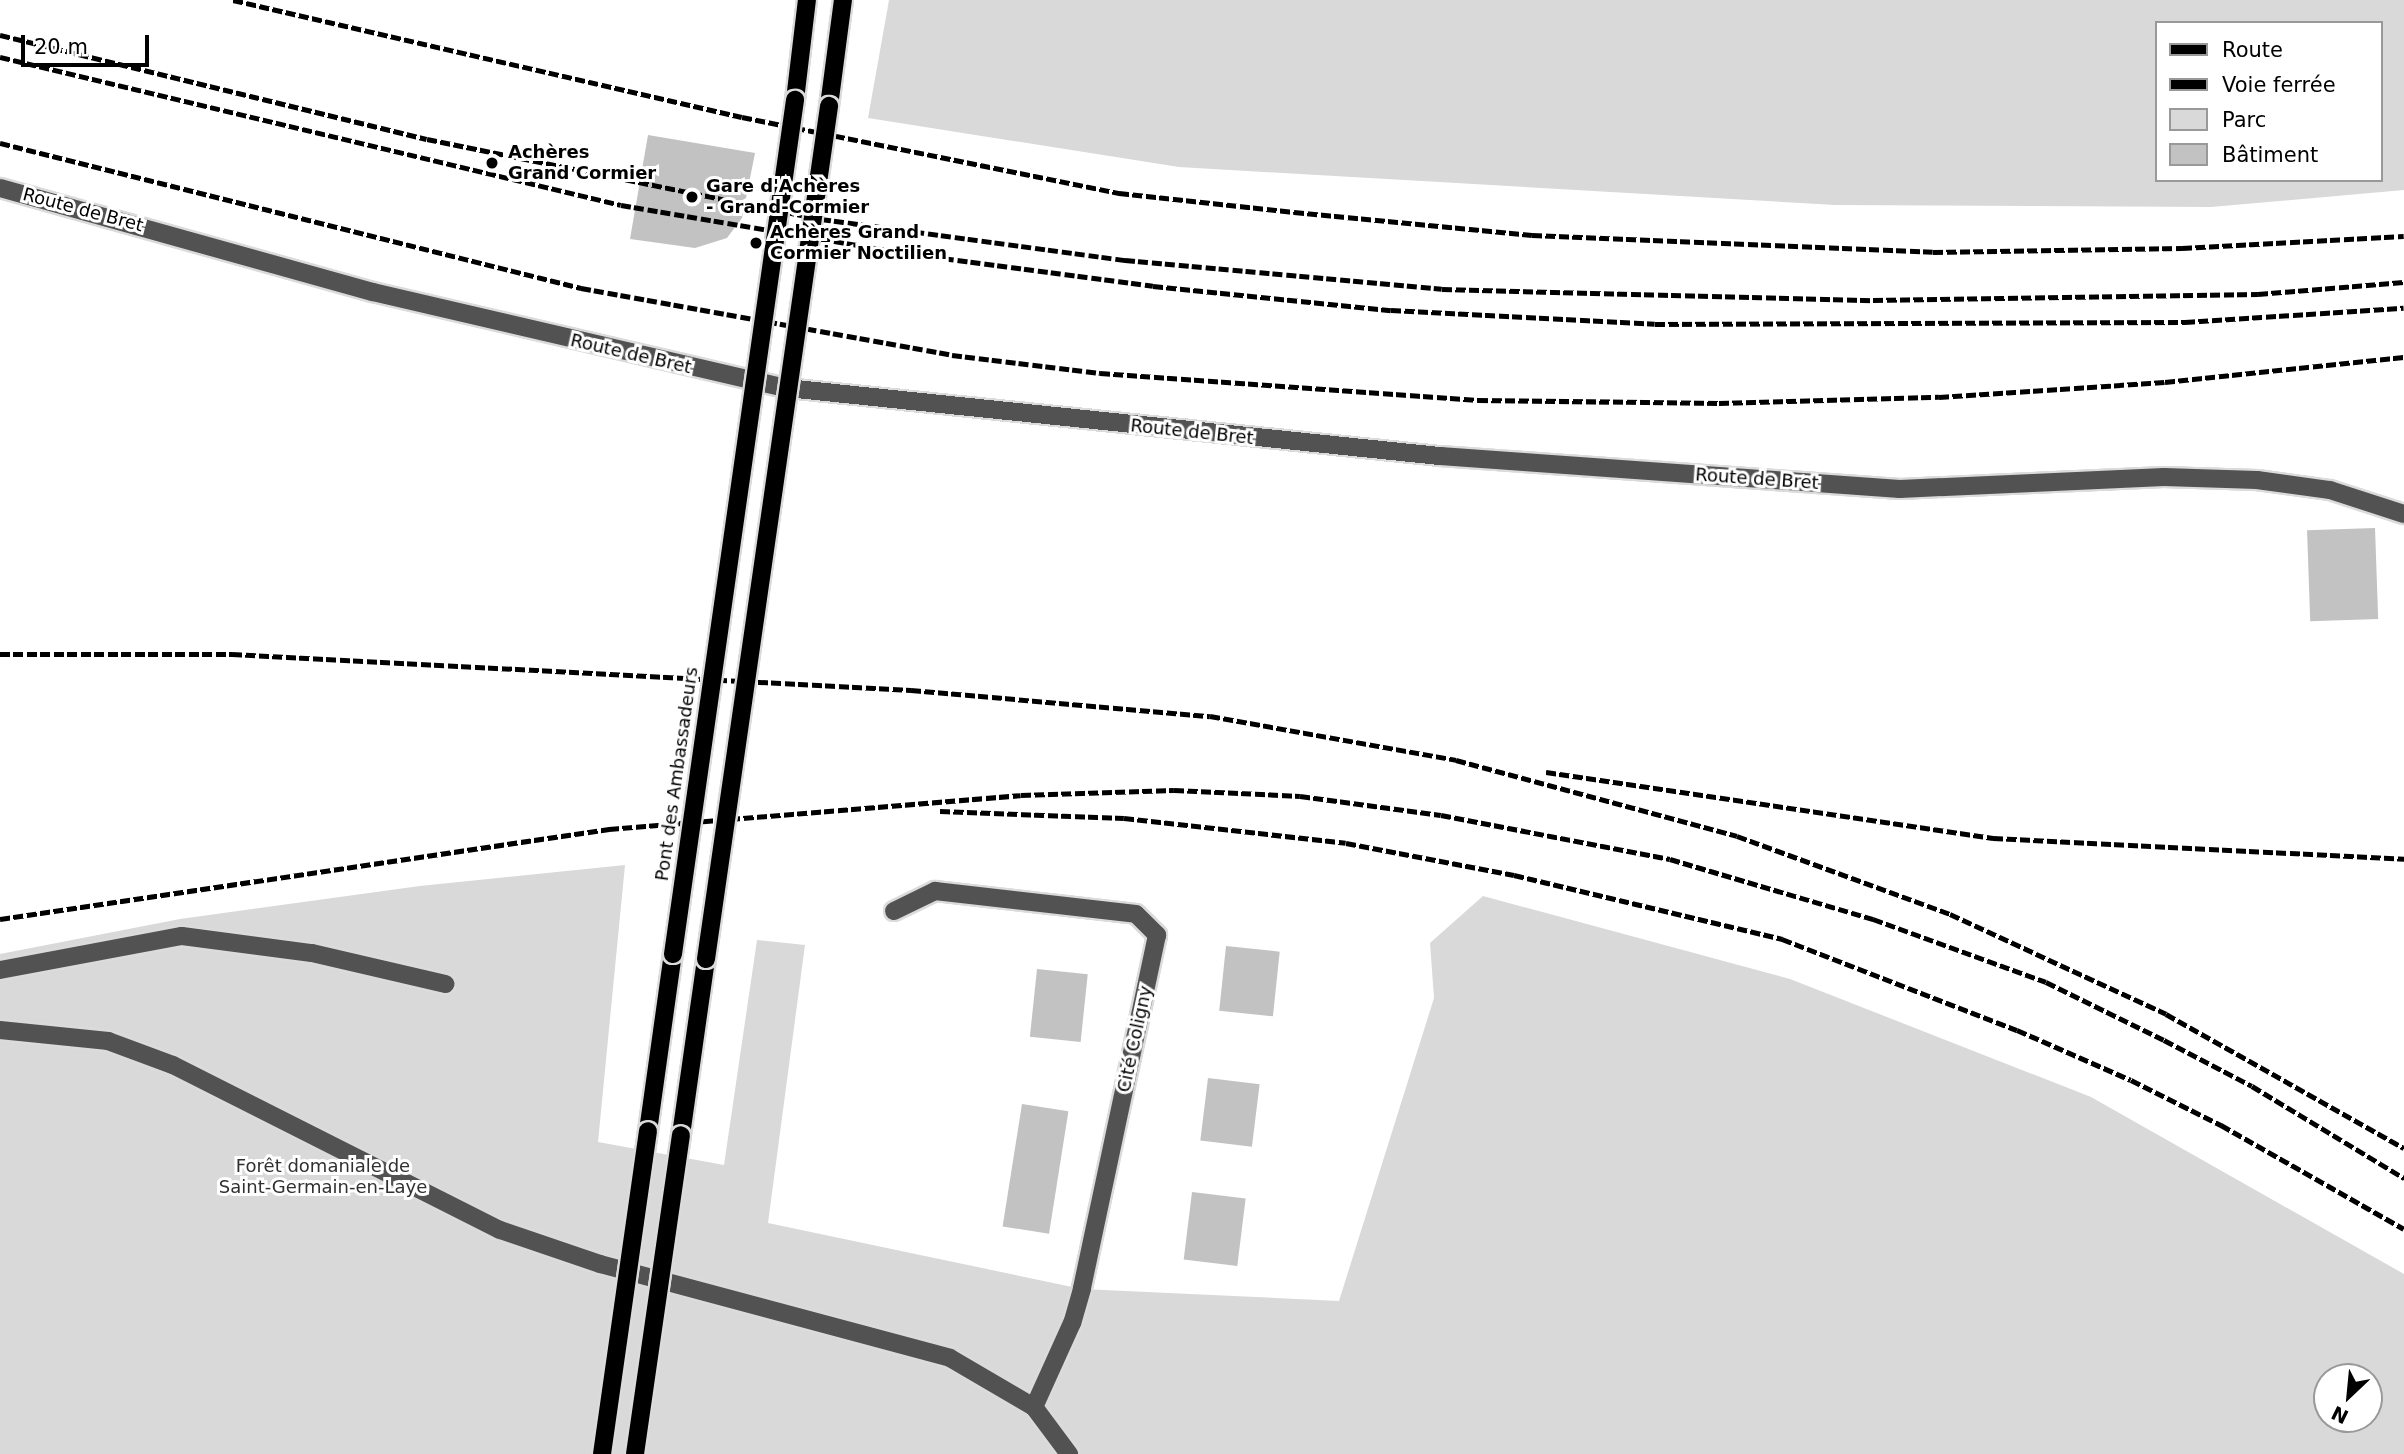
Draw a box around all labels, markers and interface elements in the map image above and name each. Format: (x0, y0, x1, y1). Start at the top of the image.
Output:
scale bar (24, 21, 152, 65)
legend (2156, 21, 2383, 182)
text: 20 m (34, 35, 88, 59)
text: Route (2222, 38, 2283, 62)
text: Voie ferrée (2222, 73, 2336, 97)
text: Parc (2222, 108, 2266, 132)
place label: Achères Grand Cormier (508, 142, 656, 184)
text: Bâtiment (2222, 143, 2318, 167)
marker: Achères Grand Cormier (482, 153, 502, 173)
place label: Gare d'Achères - Grand-Cormier (706, 176, 869, 218)
street label: Route de Bret (20, 184, 146, 236)
marker: Gare d'Achères - Grand-Cormier (684, 189, 700, 205)
place label: Achères Grand Cormier Noctilien (770, 222, 947, 264)
marker: Achères Grand Cormier Noctilien (748, 235, 764, 251)
street label: Route de Bret (568, 330, 694, 378)
street label: Route de Bret (1129, 415, 1255, 449)
street label: Route de Bret (1695, 464, 1819, 494)
street label: Pont des Ambassadeurs (651, 666, 703, 882)
street label: Cité Coligny (1113, 984, 1157, 1094)
park label: Forêt domaniale de Saint-Germain-en-Laye (219, 1156, 427, 1198)
north arrow (2313, 1363, 2383, 1433)
text: N (2328, 1402, 2352, 1428)

